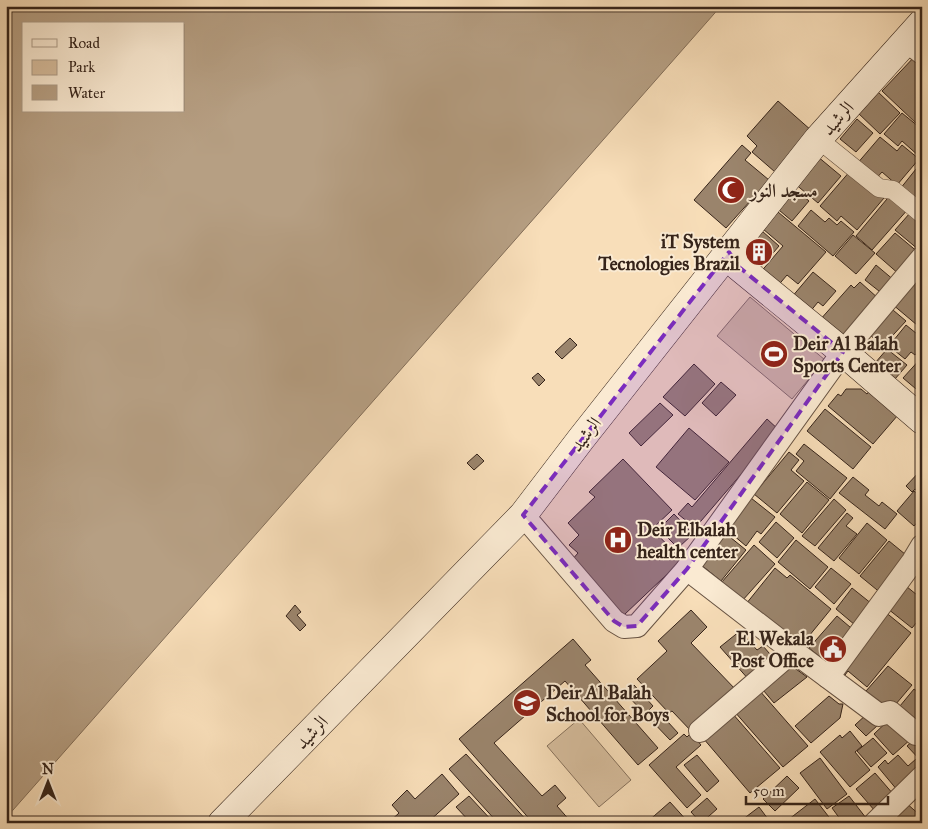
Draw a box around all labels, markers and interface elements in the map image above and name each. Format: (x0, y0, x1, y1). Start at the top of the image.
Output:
legend (22, 22, 185, 112)
text: Road (68, 34, 100, 52)
text: Park (68, 58, 95, 76)
text: Water (68, 84, 105, 102)
street label: الرشيد (816, 96, 859, 140)
mosque icon: مسجد النور (716, 175, 746, 205)
place label: مسجد النور (748, 179, 818, 203)
place label: iT System Tecnologies Brazil (597, 230, 741, 276)
building icon: iT System Tecnologies Brazil (744, 237, 774, 267)
place label: Deir Al Balah Sports Center (793, 332, 902, 378)
sports icon: Deir Al Balah Sports Center (759, 339, 789, 369)
street label: الرشيد (565, 412, 606, 456)
place label: Deir Elbalah health center (636, 518, 739, 563)
hospital icon: Deir Elbalah health center (603, 525, 633, 555)
place label: El Wekala Post Office (731, 627, 815, 672)
public building icon: El Wekala Post Office (818, 634, 848, 664)
place label: Deir Al Balah School for Boys (546, 681, 669, 727)
school or university icon: Deir Al Balah School for Boys (512, 688, 542, 718)
street label: الرشيد (290, 711, 333, 754)
north arrow (22, 756, 72, 806)
text: N (42, 761, 54, 778)
scale bar (746, 774, 888, 806)
text: 50 m (753, 782, 785, 800)

